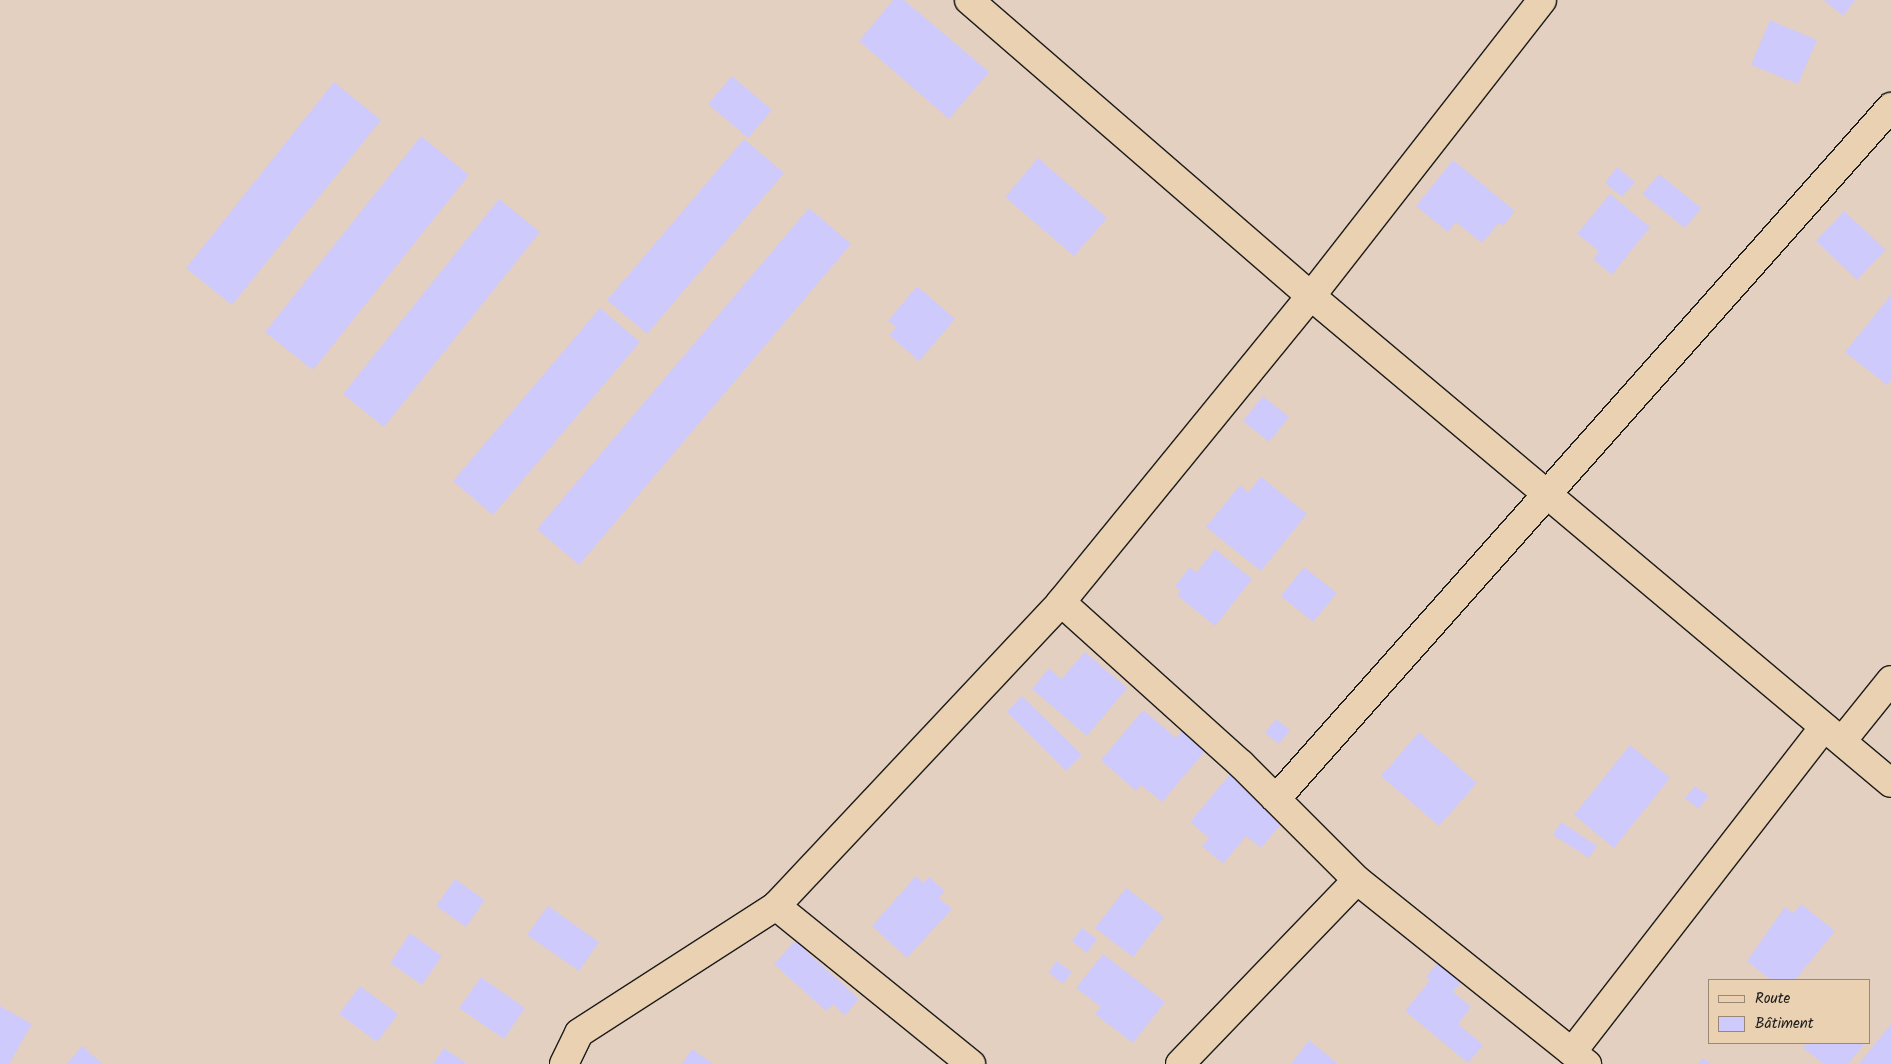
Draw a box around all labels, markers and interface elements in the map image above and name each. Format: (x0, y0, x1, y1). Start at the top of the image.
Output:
legend (1708, 979, 1871, 1044)
text: Route (1755, 987, 1790, 1011)
text: Bâtiment (1755, 1012, 1814, 1036)

